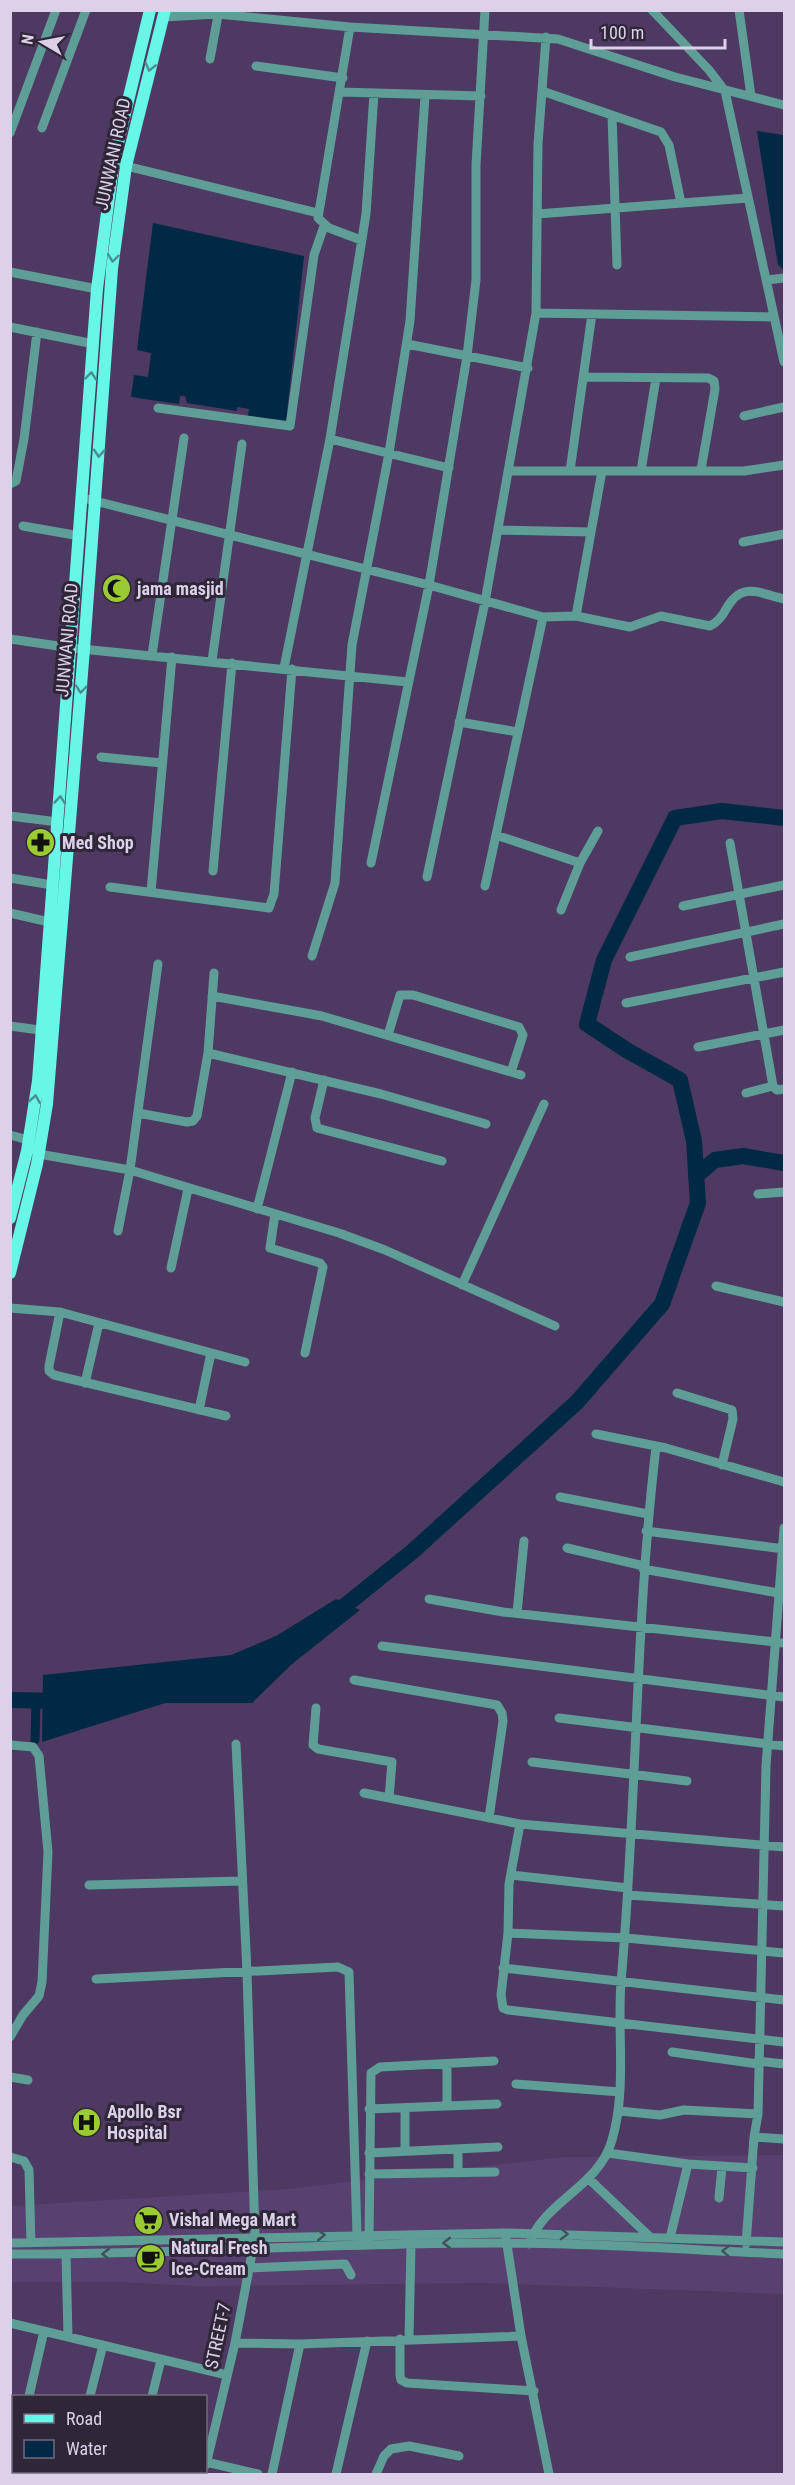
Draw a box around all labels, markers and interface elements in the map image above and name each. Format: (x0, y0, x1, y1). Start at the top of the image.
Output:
north arrow (12, 12, 72, 72)
scale bar (591, 12, 724, 50)
text: 100 m (600, 22, 644, 43)
text: N (18, 33, 38, 46)
one-way arrow (145, 62, 158, 72)
street label: JUNWANI ROAD (90, 96, 135, 212)
one-way arrow (107, 254, 120, 263)
one-way arrow (84, 371, 97, 380)
one-way arrow (92, 448, 105, 457)
mosque icon: jama masjid (100, 573, 132, 605)
place label: jama masjid (136, 578, 224, 599)
street label: JUNWANI ROAD (51, 582, 82, 698)
one-way arrow (75, 684, 88, 693)
one-way arrow (53, 796, 66, 805)
pharmacy icon: Med Shop (25, 827, 57, 859)
place label: Med Shop (62, 832, 134, 853)
one-way arrow (29, 1095, 41, 1104)
place label: Apollo Bsr Hospital (107, 2101, 182, 2143)
hospital icon: Apollo Bsr Hospital (70, 2106, 102, 2138)
supermarket icon: Vishal Mega Mart (132, 2204, 164, 2236)
place label: Vishal Mega Mart (169, 2209, 297, 2230)
one-way arrow (559, 2228, 568, 2241)
one-way arrow (316, 2229, 325, 2241)
place label: Natural Fresh Ice-Cream (171, 2237, 268, 2279)
one-way arrow (443, 2237, 452, 2249)
cafe icon: Natural Fresh Ice-Cream (134, 2242, 166, 2274)
one-way arrow (722, 2245, 731, 2258)
one-way arrow (101, 2248, 110, 2260)
street label: STREET-7 (200, 2301, 235, 2371)
legend (12, 2395, 207, 2473)
text: Road (66, 2408, 102, 2429)
text: Water (66, 2438, 108, 2459)

